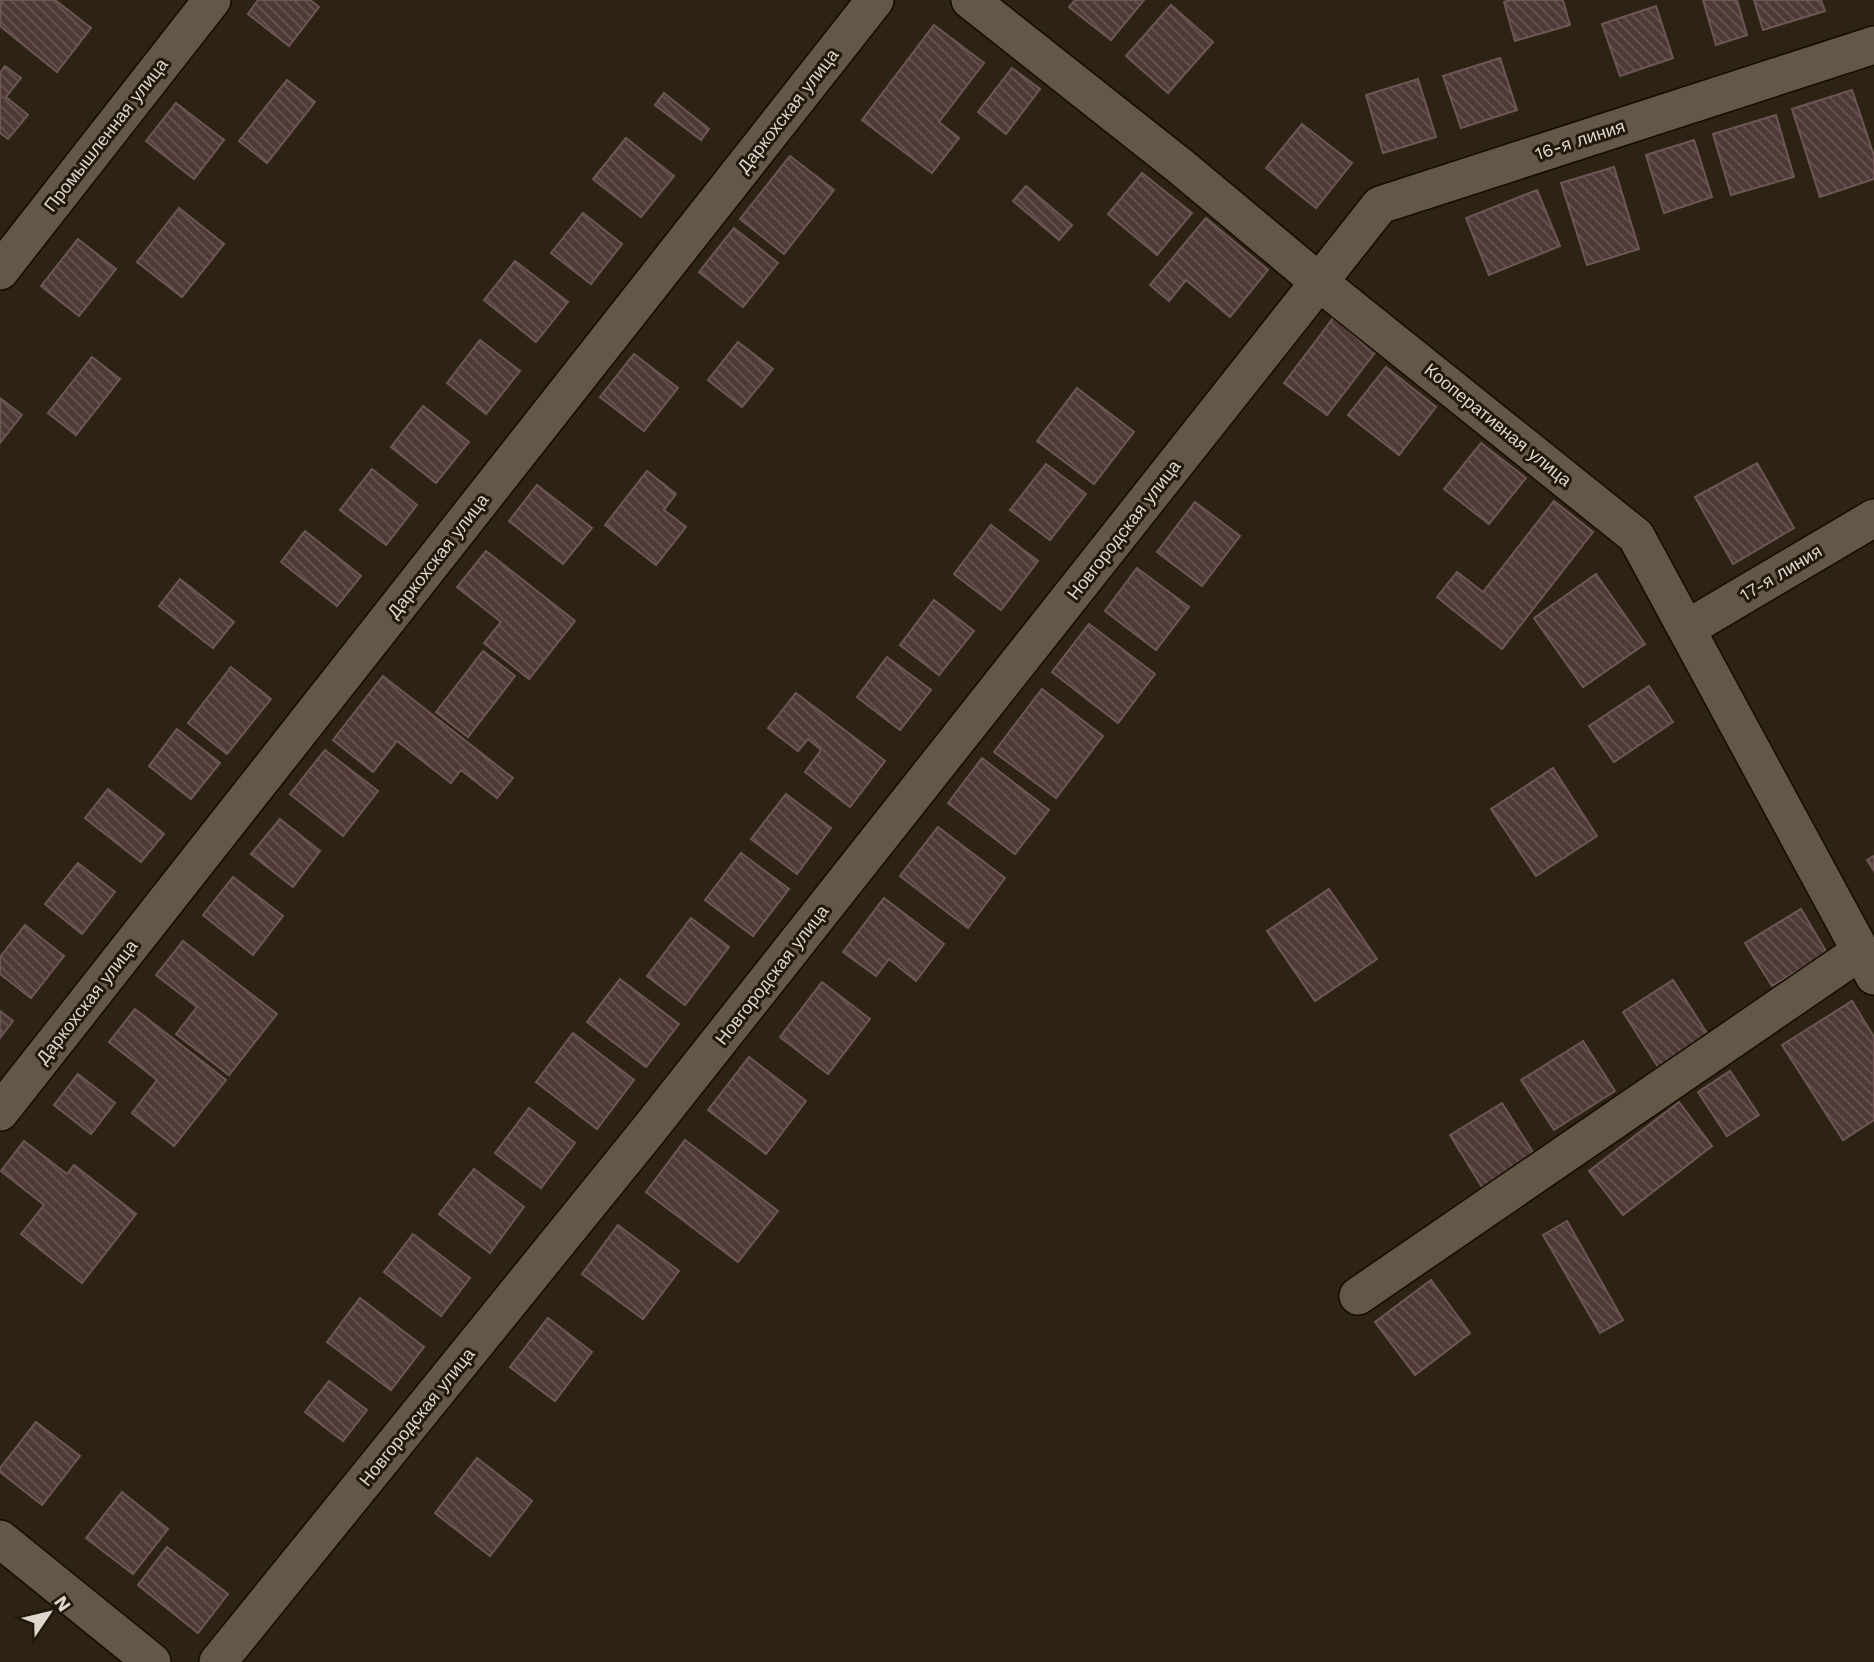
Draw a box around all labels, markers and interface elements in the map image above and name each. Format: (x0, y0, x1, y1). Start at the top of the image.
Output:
street label: Даркохская улица (733, 44, 843, 177)
street label: Промышленная улица (39, 53, 173, 215)
street label: 16-я линия (1532, 115, 1627, 164)
street label: Кооперативная улица (1421, 359, 1577, 491)
street label: Новгородская улица (1063, 455, 1185, 604)
street label: Даркохская улица (383, 489, 493, 622)
street label: 17-я линия (1736, 540, 1825, 605)
street label: Новгородская улица (711, 900, 833, 1049)
street label: Даркохская улица (32, 935, 142, 1068)
street label: Новгородская улица (354, 1343, 479, 1490)
north arrow (14, 1578, 84, 1648)
text: N (49, 1591, 76, 1616)

